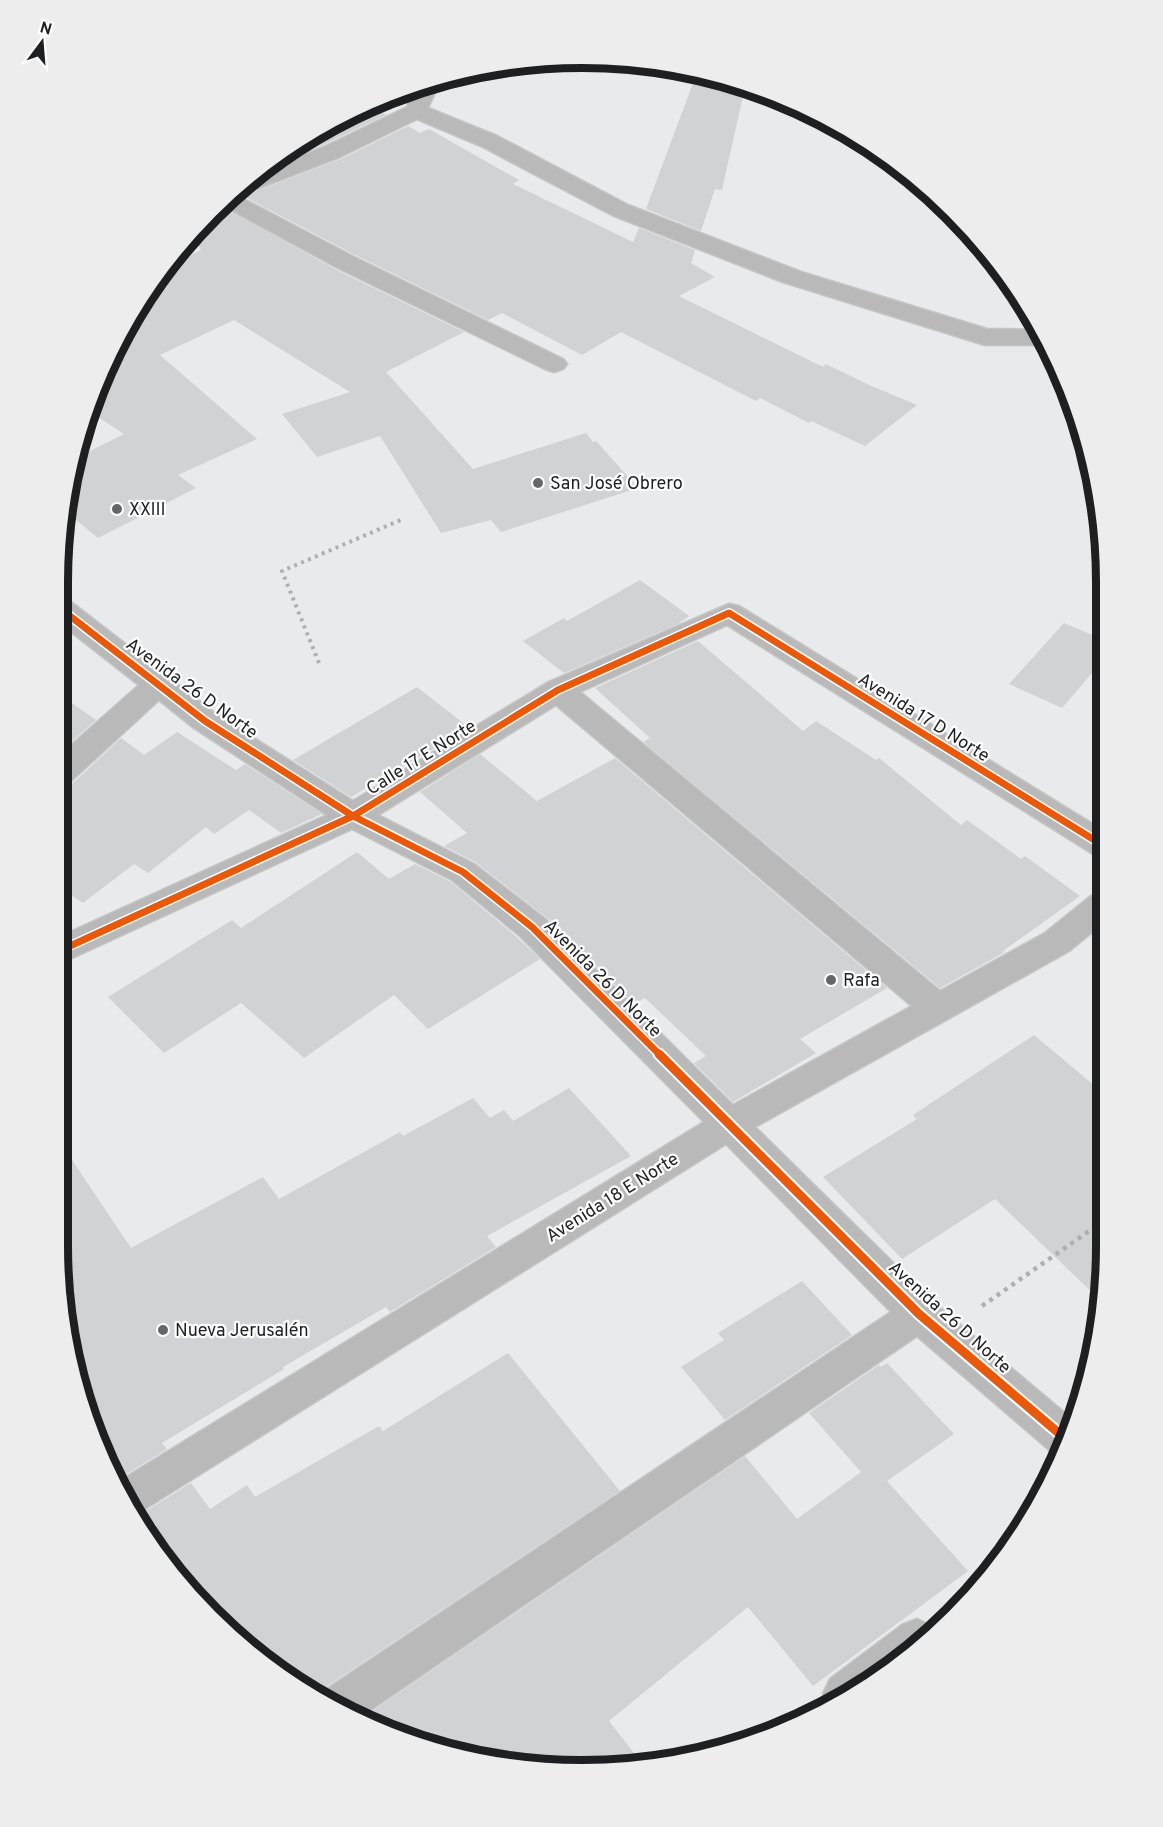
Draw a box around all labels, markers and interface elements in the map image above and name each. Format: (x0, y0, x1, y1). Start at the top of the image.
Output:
north arrow (12, 12, 72, 72)
text: N (37, 18, 54, 41)
place label: San José Obrero (550, 473, 683, 496)
marker: San José Obrero (531, 476, 545, 490)
place label: XXIII (129, 499, 166, 522)
marker: XXIII (110, 502, 124, 516)
street label: Avenida 26 D Norte (121, 634, 262, 745)
street label: Avenida 17 D Norte (853, 668, 993, 768)
street label: Calle 17 E Norte (363, 715, 481, 801)
street label: Avenida 26 D Norte (538, 915, 666, 1043)
place label: Rafa (843, 970, 880, 993)
marker: Rafa (824, 973, 838, 987)
street label: Avenida 18 E Norte (542, 1148, 683, 1248)
street label: Avenida 26 D Norte (883, 1257, 1015, 1379)
place label: Nueva Jerusalén (175, 1320, 309, 1343)
marker: Nueva Jerusalén (156, 1323, 170, 1337)

